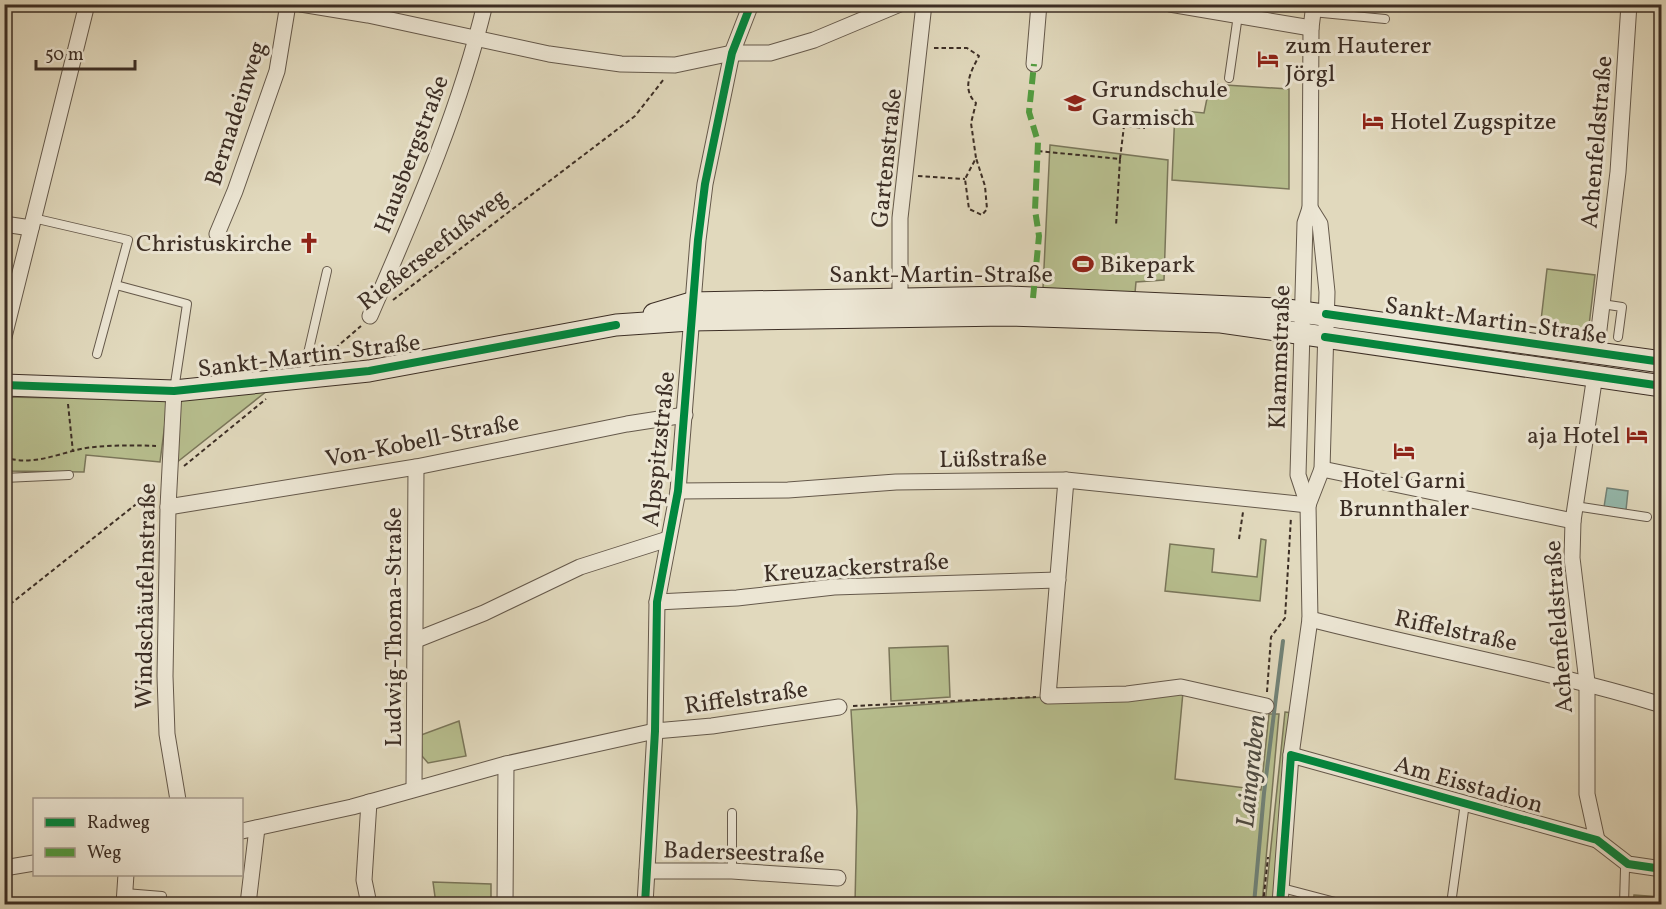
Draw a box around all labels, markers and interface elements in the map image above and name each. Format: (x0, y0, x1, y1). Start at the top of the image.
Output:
place label: zum Hauterer Jörgl (1285, 30, 1431, 92)
scale bar (36, 33, 135, 71)
street label: Bernadeinweg (198, 37, 276, 190)
text: 50 m (45, 43, 84, 68)
hotel icon: zum Hauterer Jörgl (1256, 47, 1280, 71)
street label: Achenfeldstraße (1574, 54, 1622, 230)
street label: Hausbergstraße (367, 71, 459, 239)
place label: Grundschule Garmisch (1092, 74, 1228, 136)
street label: Gartenstraße (864, 87, 912, 230)
school or university icon: Grundschule Garmisch (1063, 91, 1087, 115)
place label: Hotel Zugspitze (1390, 106, 1556, 140)
hotel icon: Hotel Zugspitze (1361, 109, 1385, 133)
street label: Rießerseefußweg (351, 181, 515, 320)
place label: Christuskirche (136, 228, 292, 262)
church icon: Christuskirche (297, 231, 321, 255)
place label: Bikepark (1100, 249, 1195, 283)
sports icon: Bikepark (1071, 252, 1095, 276)
street label: Sankt-Martin-Straße (829, 259, 1053, 293)
street label: Klammstraße (1261, 284, 1301, 430)
street label: Sankt-Martin-Straße (1382, 290, 1609, 354)
street label: Sankt-Martin-Straße (196, 326, 422, 388)
street label: Alpspitzstraße (635, 370, 685, 529)
street label: Von-Kobell-Straße (323, 407, 522, 477)
place label: aja Hotel (1527, 420, 1620, 454)
hotel icon: aja Hotel (1625, 423, 1649, 447)
hotel icon: Hotel Garni Brunnthaler (1392, 439, 1416, 463)
street label: Lüßstraße (939, 442, 1047, 478)
place label: Hotel Garni Brunnthaler (1339, 465, 1469, 527)
street label: Windschäufelnstraße (128, 483, 166, 709)
street label: Ludwig-Thoma-Straße (378, 507, 412, 747)
street label: Achenfeldstraße (1537, 539, 1583, 714)
street label: Kreuzackerstraße (762, 546, 950, 592)
street label: Riffelstraße (1391, 602, 1520, 662)
street label: Riffelstraße (682, 673, 810, 724)
water label: Laingraben (1228, 713, 1276, 830)
street label: Am Eisstadion (1390, 748, 1547, 823)
legend (33, 798, 243, 876)
text: Radweg (87, 811, 150, 836)
street label: Baderseestraße (663, 834, 825, 874)
text: Weg (87, 841, 121, 866)

